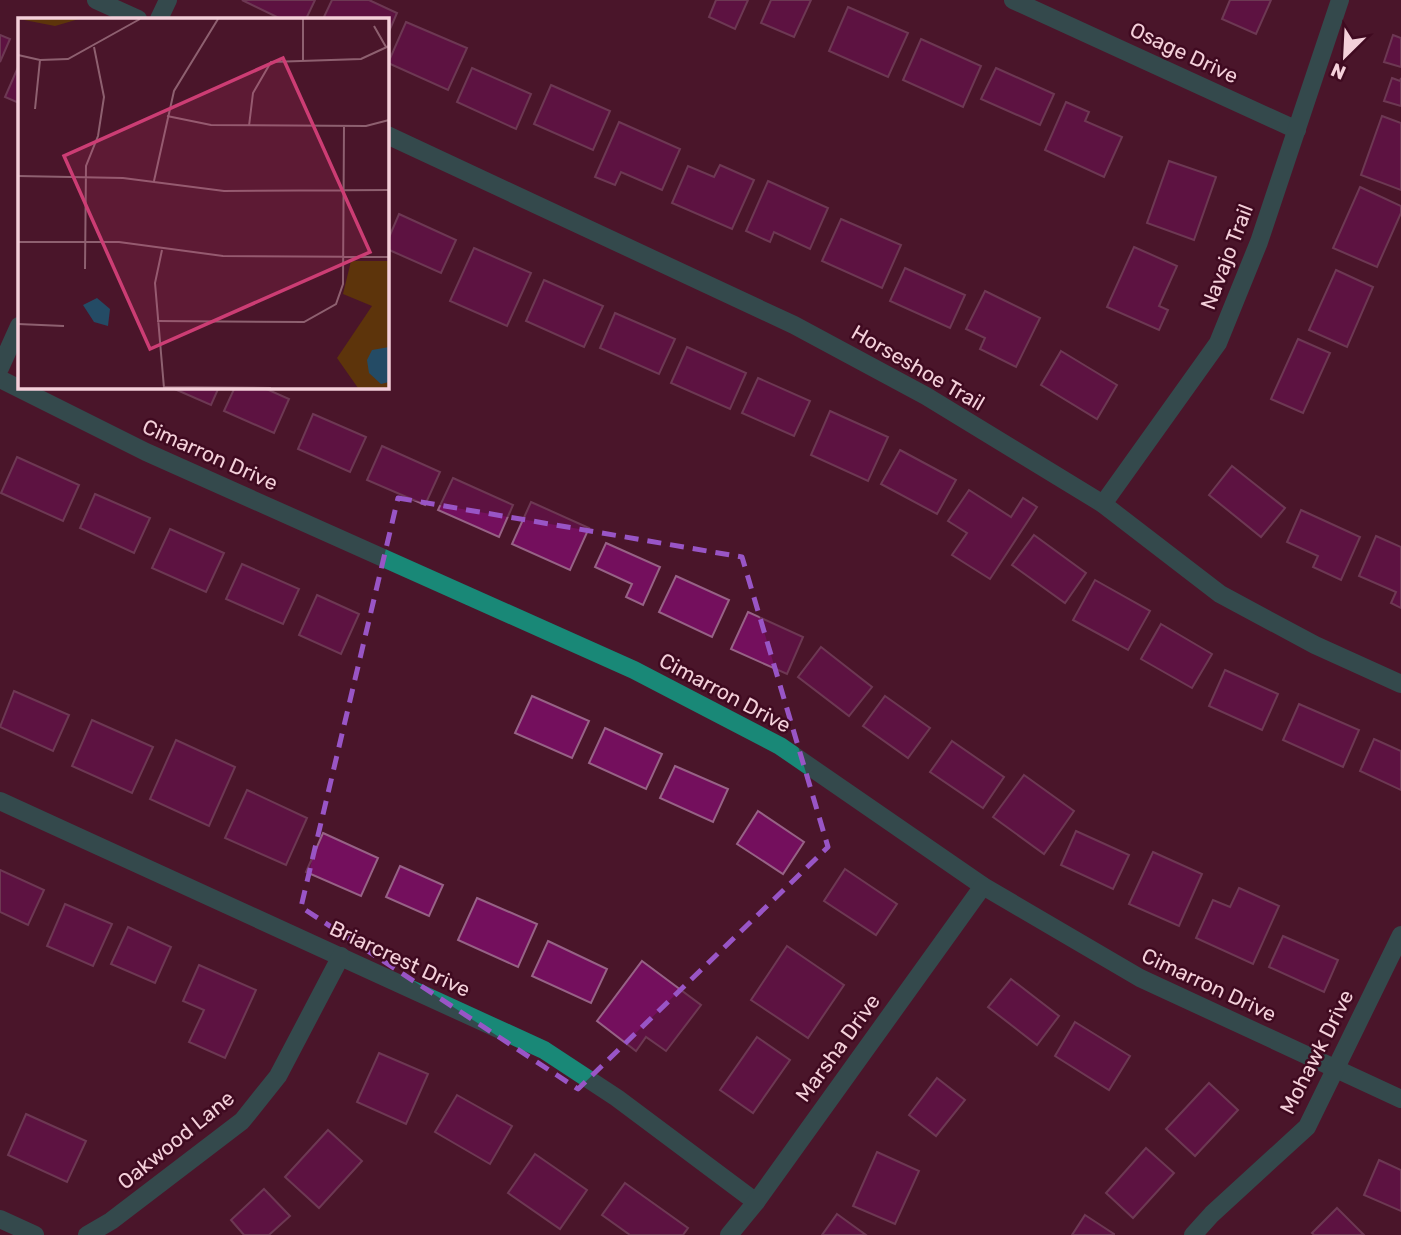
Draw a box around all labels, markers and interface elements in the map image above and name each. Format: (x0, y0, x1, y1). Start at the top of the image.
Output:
street label: Osage Drive (1126, 17, 1242, 88)
inset map (18, 18, 388, 388)
north arrow (1310, 21, 1380, 91)
text: N (1327, 58, 1349, 84)
street label: Navajo Trail (1195, 201, 1258, 313)
street label: Horseshoe Trail (847, 319, 989, 416)
street label: Cimarron Drive (139, 414, 282, 496)
street label: Cimarron Drive (655, 647, 795, 738)
street label: Briarcrest Drive (326, 915, 474, 1002)
street label: Cimarron Drive (1138, 942, 1280, 1027)
street label: Mohawk Drive (1274, 985, 1359, 1118)
street label: Marsha Drive (790, 989, 885, 1106)
street label: Oakwood Lane (112, 1085, 239, 1194)

